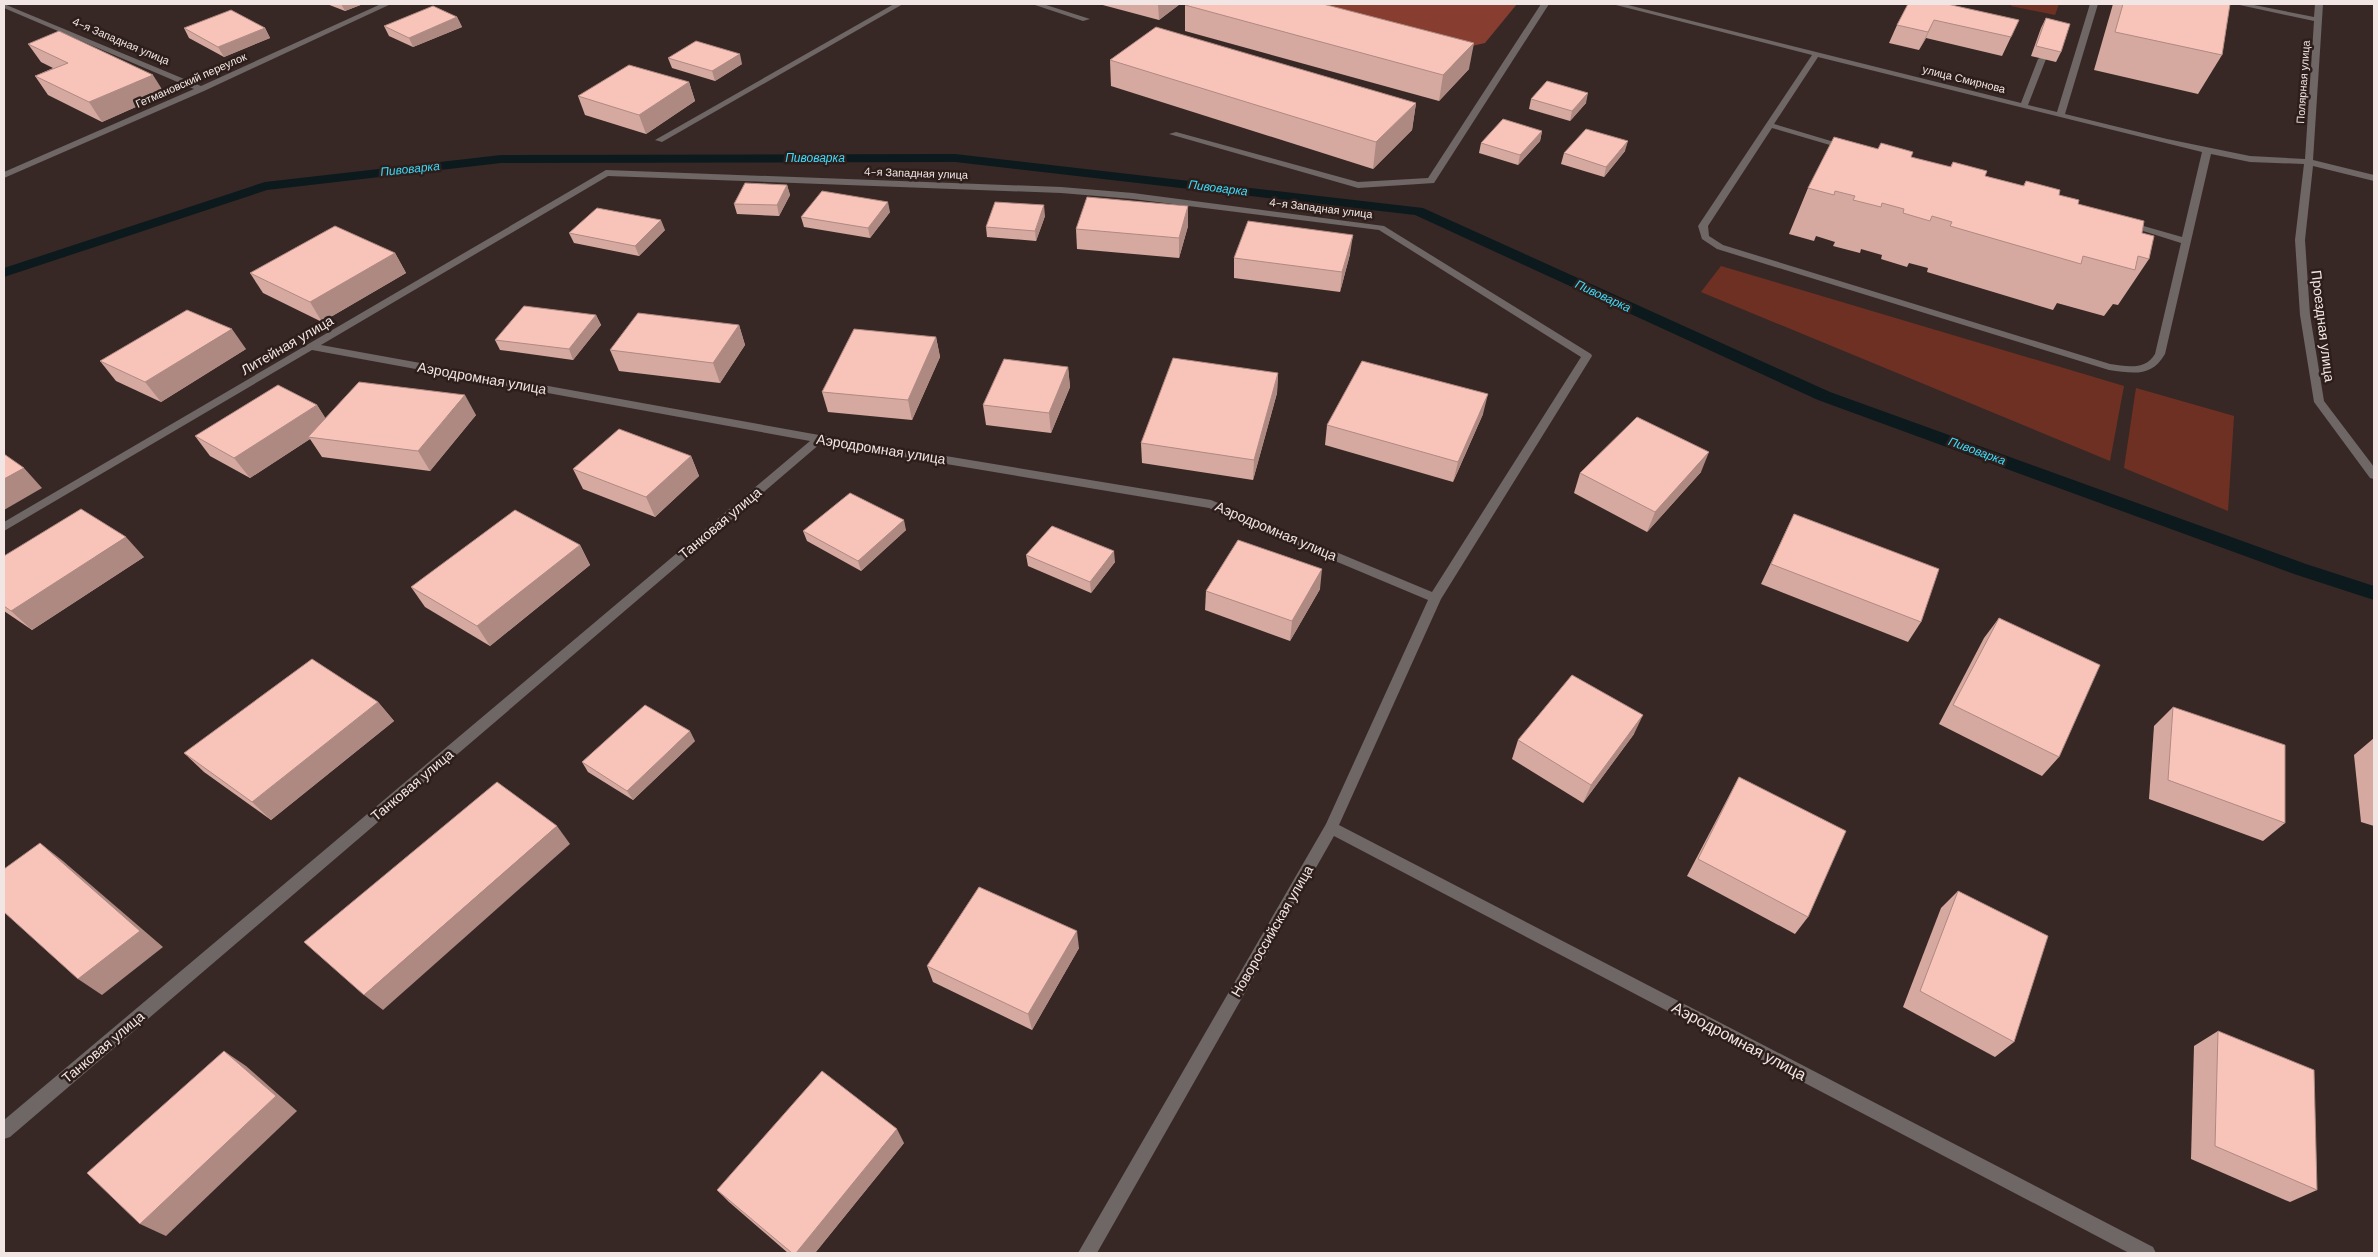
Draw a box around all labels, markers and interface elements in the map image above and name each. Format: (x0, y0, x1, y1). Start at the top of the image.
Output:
street label: 4-я Западная улица (70, 14, 172, 68)
street label: Полярная улица (2293, 39, 2313, 124)
street label: Гетмановский переулок (133, 49, 249, 111)
street label: улица Смирнова (1921, 62, 2008, 96)
water label: Пивоварка (785, 150, 845, 166)
water label: Пивоварка (379, 158, 441, 180)
street label: 4-я Западная улица (864, 164, 969, 182)
water label: Пивоварка (1187, 176, 1249, 200)
street label: 4-я Западная улица (1268, 195, 1374, 221)
street label: Проездная улица (2307, 269, 2339, 383)
water label: Пивоварка (1573, 276, 1634, 316)
street label: Литейная улица (237, 311, 337, 379)
street label: Аэродромная улица (416, 358, 548, 398)
street label: Аэродромная улица (815, 430, 947, 468)
water label: Пивоварка (1946, 433, 2008, 469)
street label: Танковая улица (675, 483, 765, 563)
street label: Аэродромная улица (1212, 497, 1340, 565)
street label: Танковая улица (367, 745, 457, 825)
street label: Новороссийская улица (1227, 862, 1317, 1000)
street label: Аэродромная улица (1668, 997, 1810, 1085)
street label: Танковая улица (58, 1007, 148, 1087)

